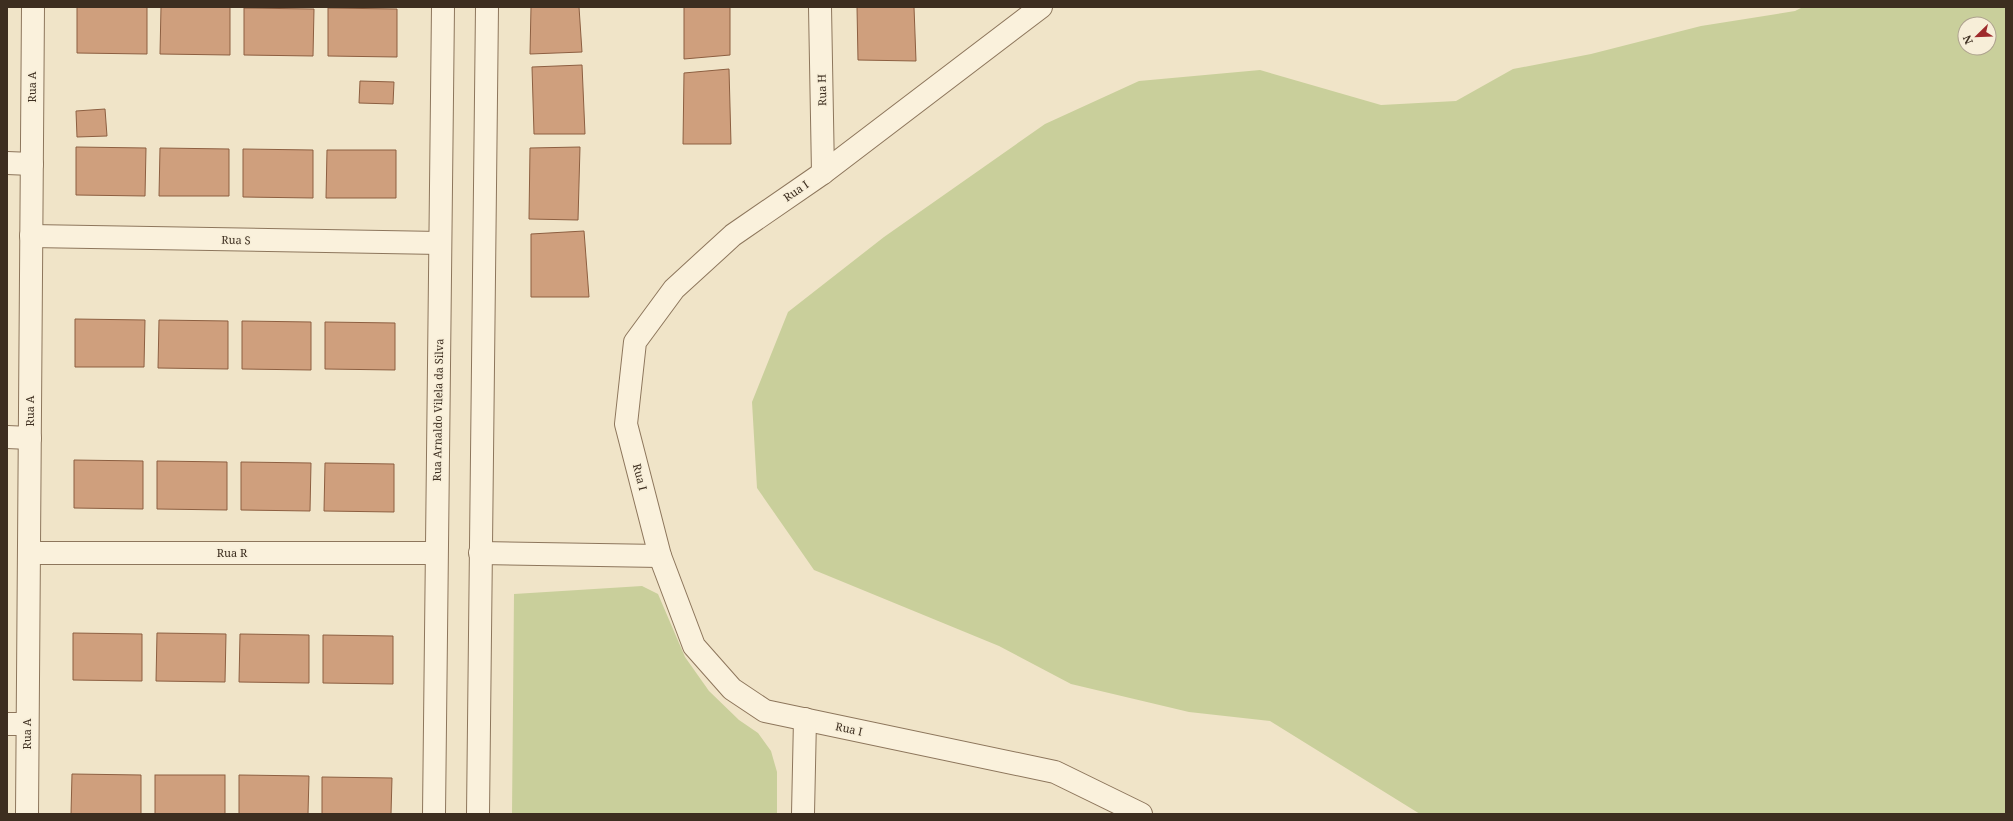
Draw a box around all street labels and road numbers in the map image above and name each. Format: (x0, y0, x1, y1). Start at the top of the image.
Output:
street label: Rua A (24, 71, 39, 103)
street label: Rua H (814, 74, 829, 106)
street label: Rua I (780, 177, 811, 205)
street label: Rua S (221, 232, 251, 247)
street label: Rua Arnaldo Vilela da Silva (429, 338, 446, 482)
street label: Rua A (22, 395, 37, 427)
street label: Rua I (630, 462, 651, 492)
street label: Rua R (217, 545, 248, 560)
street label: Rua A (19, 718, 34, 750)
street label: Rua I (834, 718, 864, 739)

